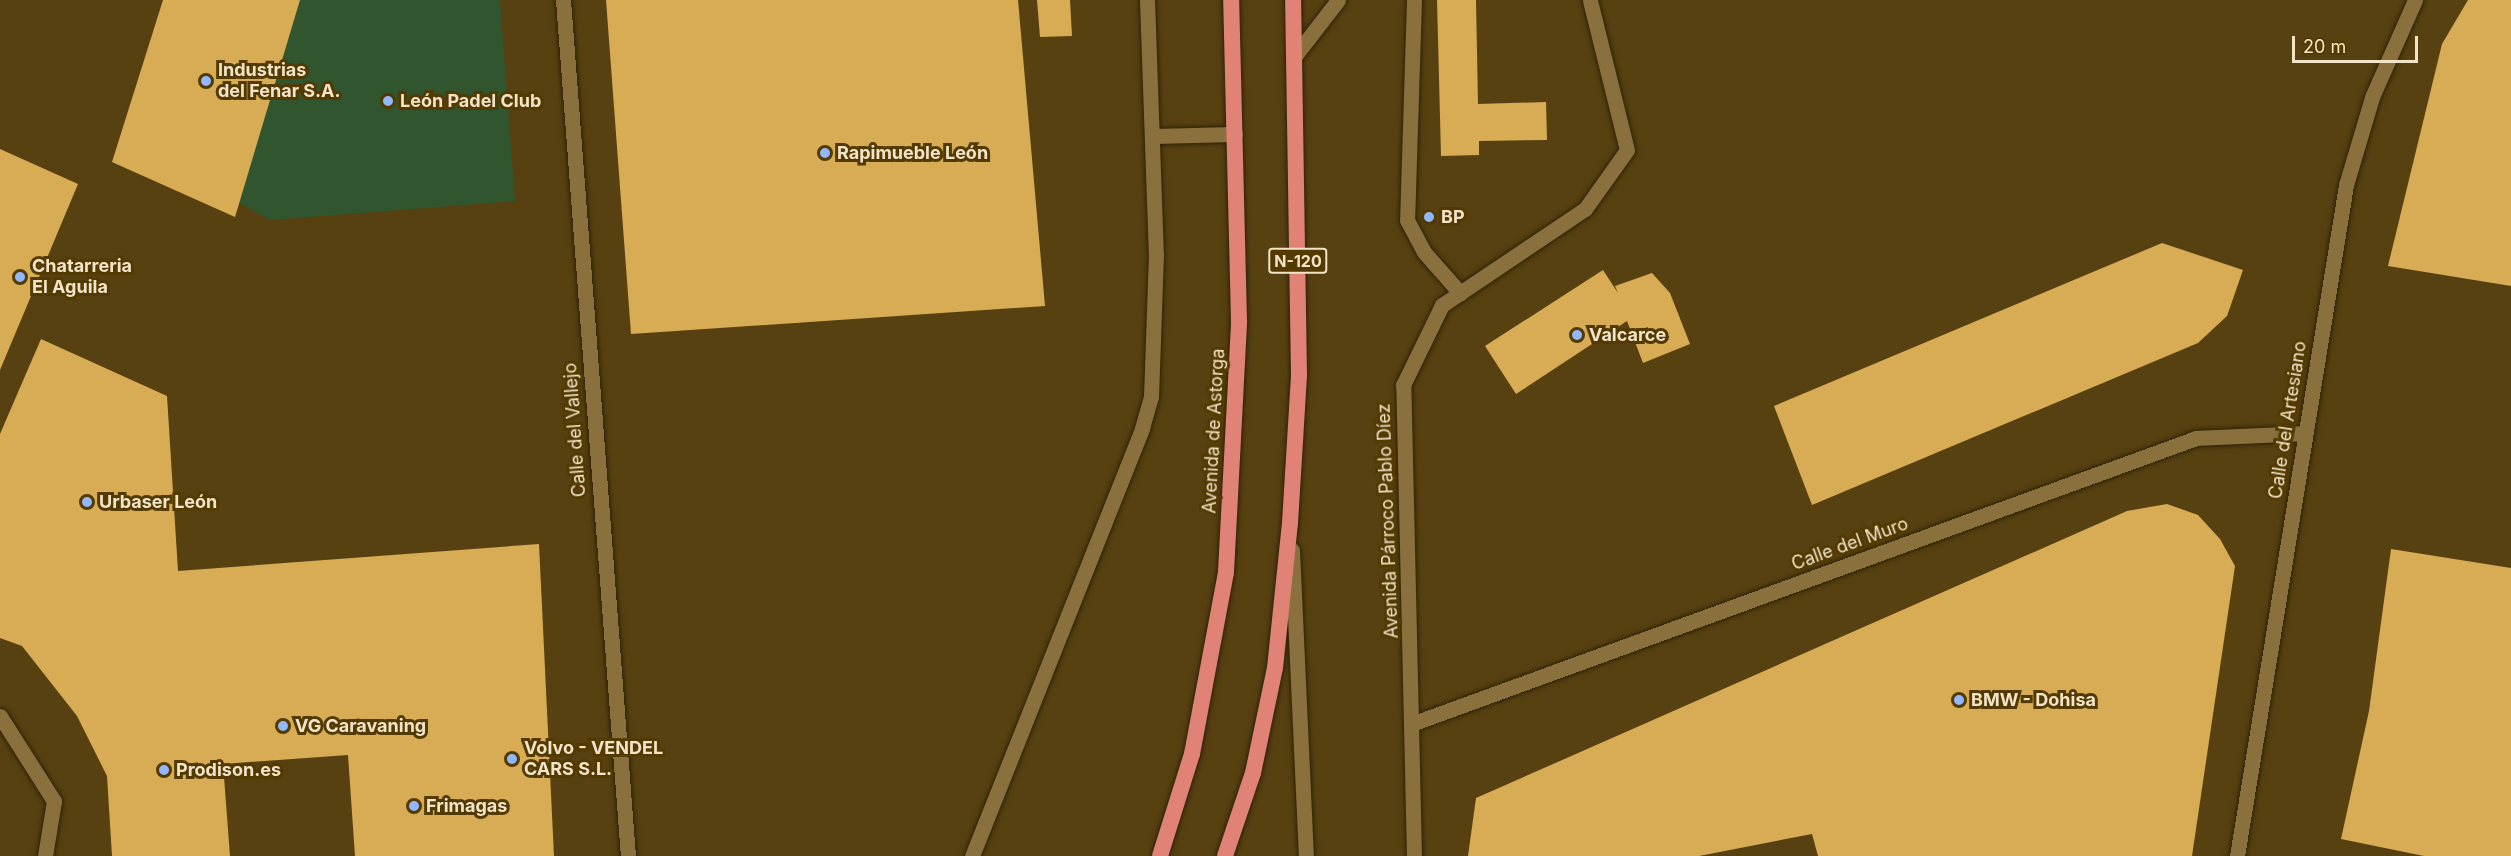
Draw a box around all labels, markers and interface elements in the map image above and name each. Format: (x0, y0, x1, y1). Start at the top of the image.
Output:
scale bar (2295, 24, 2421, 62)
text: 20 m (2303, 36, 2346, 57)
place label: Industrias del Fenar S.A. (218, 60, 340, 103)
marker: Industrias del Fenar S.A. (199, 74, 213, 88)
place label: León Padel Club (400, 90, 541, 112)
marker: León Padel Club (381, 94, 395, 108)
place label: Rapimueble León (837, 142, 988, 164)
marker: Rapimueble León (818, 146, 832, 160)
place label: BP (1441, 206, 1465, 228)
marker: BP (1422, 210, 1436, 224)
road number: N-120 (1268, 248, 1328, 274)
place label: Chatarreria El Aguila (32, 256, 132, 298)
marker: Chatarreria El Aguila (13, 270, 27, 284)
place label: Valcarce (1589, 324, 1666, 346)
marker: Valcarce (1570, 328, 1584, 342)
street label: Calle del Artesiano (2265, 340, 2311, 500)
street label: Avenida de Astorga (1199, 348, 1229, 514)
street label: Calle del Vallejo (560, 362, 590, 498)
street label: Avenida Párroco Pablo Díez (1373, 403, 1403, 639)
place label: Urbaser León (99, 491, 217, 513)
marker: Urbaser León (80, 495, 94, 509)
street label: Calle del Muro (1789, 513, 1911, 575)
place label: BMW - Dohisa (1971, 689, 2096, 711)
marker: BMW - Dohisa (1952, 693, 1966, 707)
place label: VG Caravaning (295, 715, 426, 737)
marker: VG Caravaning (276, 719, 290, 733)
place label: Volvo - VENDEL CARS S.L. (524, 738, 663, 780)
marker: Volvo - VENDEL CARS S.L. (505, 752, 519, 766)
place label: Prodison.es (176, 759, 281, 781)
marker: Prodison.es (157, 763, 171, 777)
place label: Frimagas (426, 795, 507, 817)
marker: Frimagas (407, 799, 421, 813)

